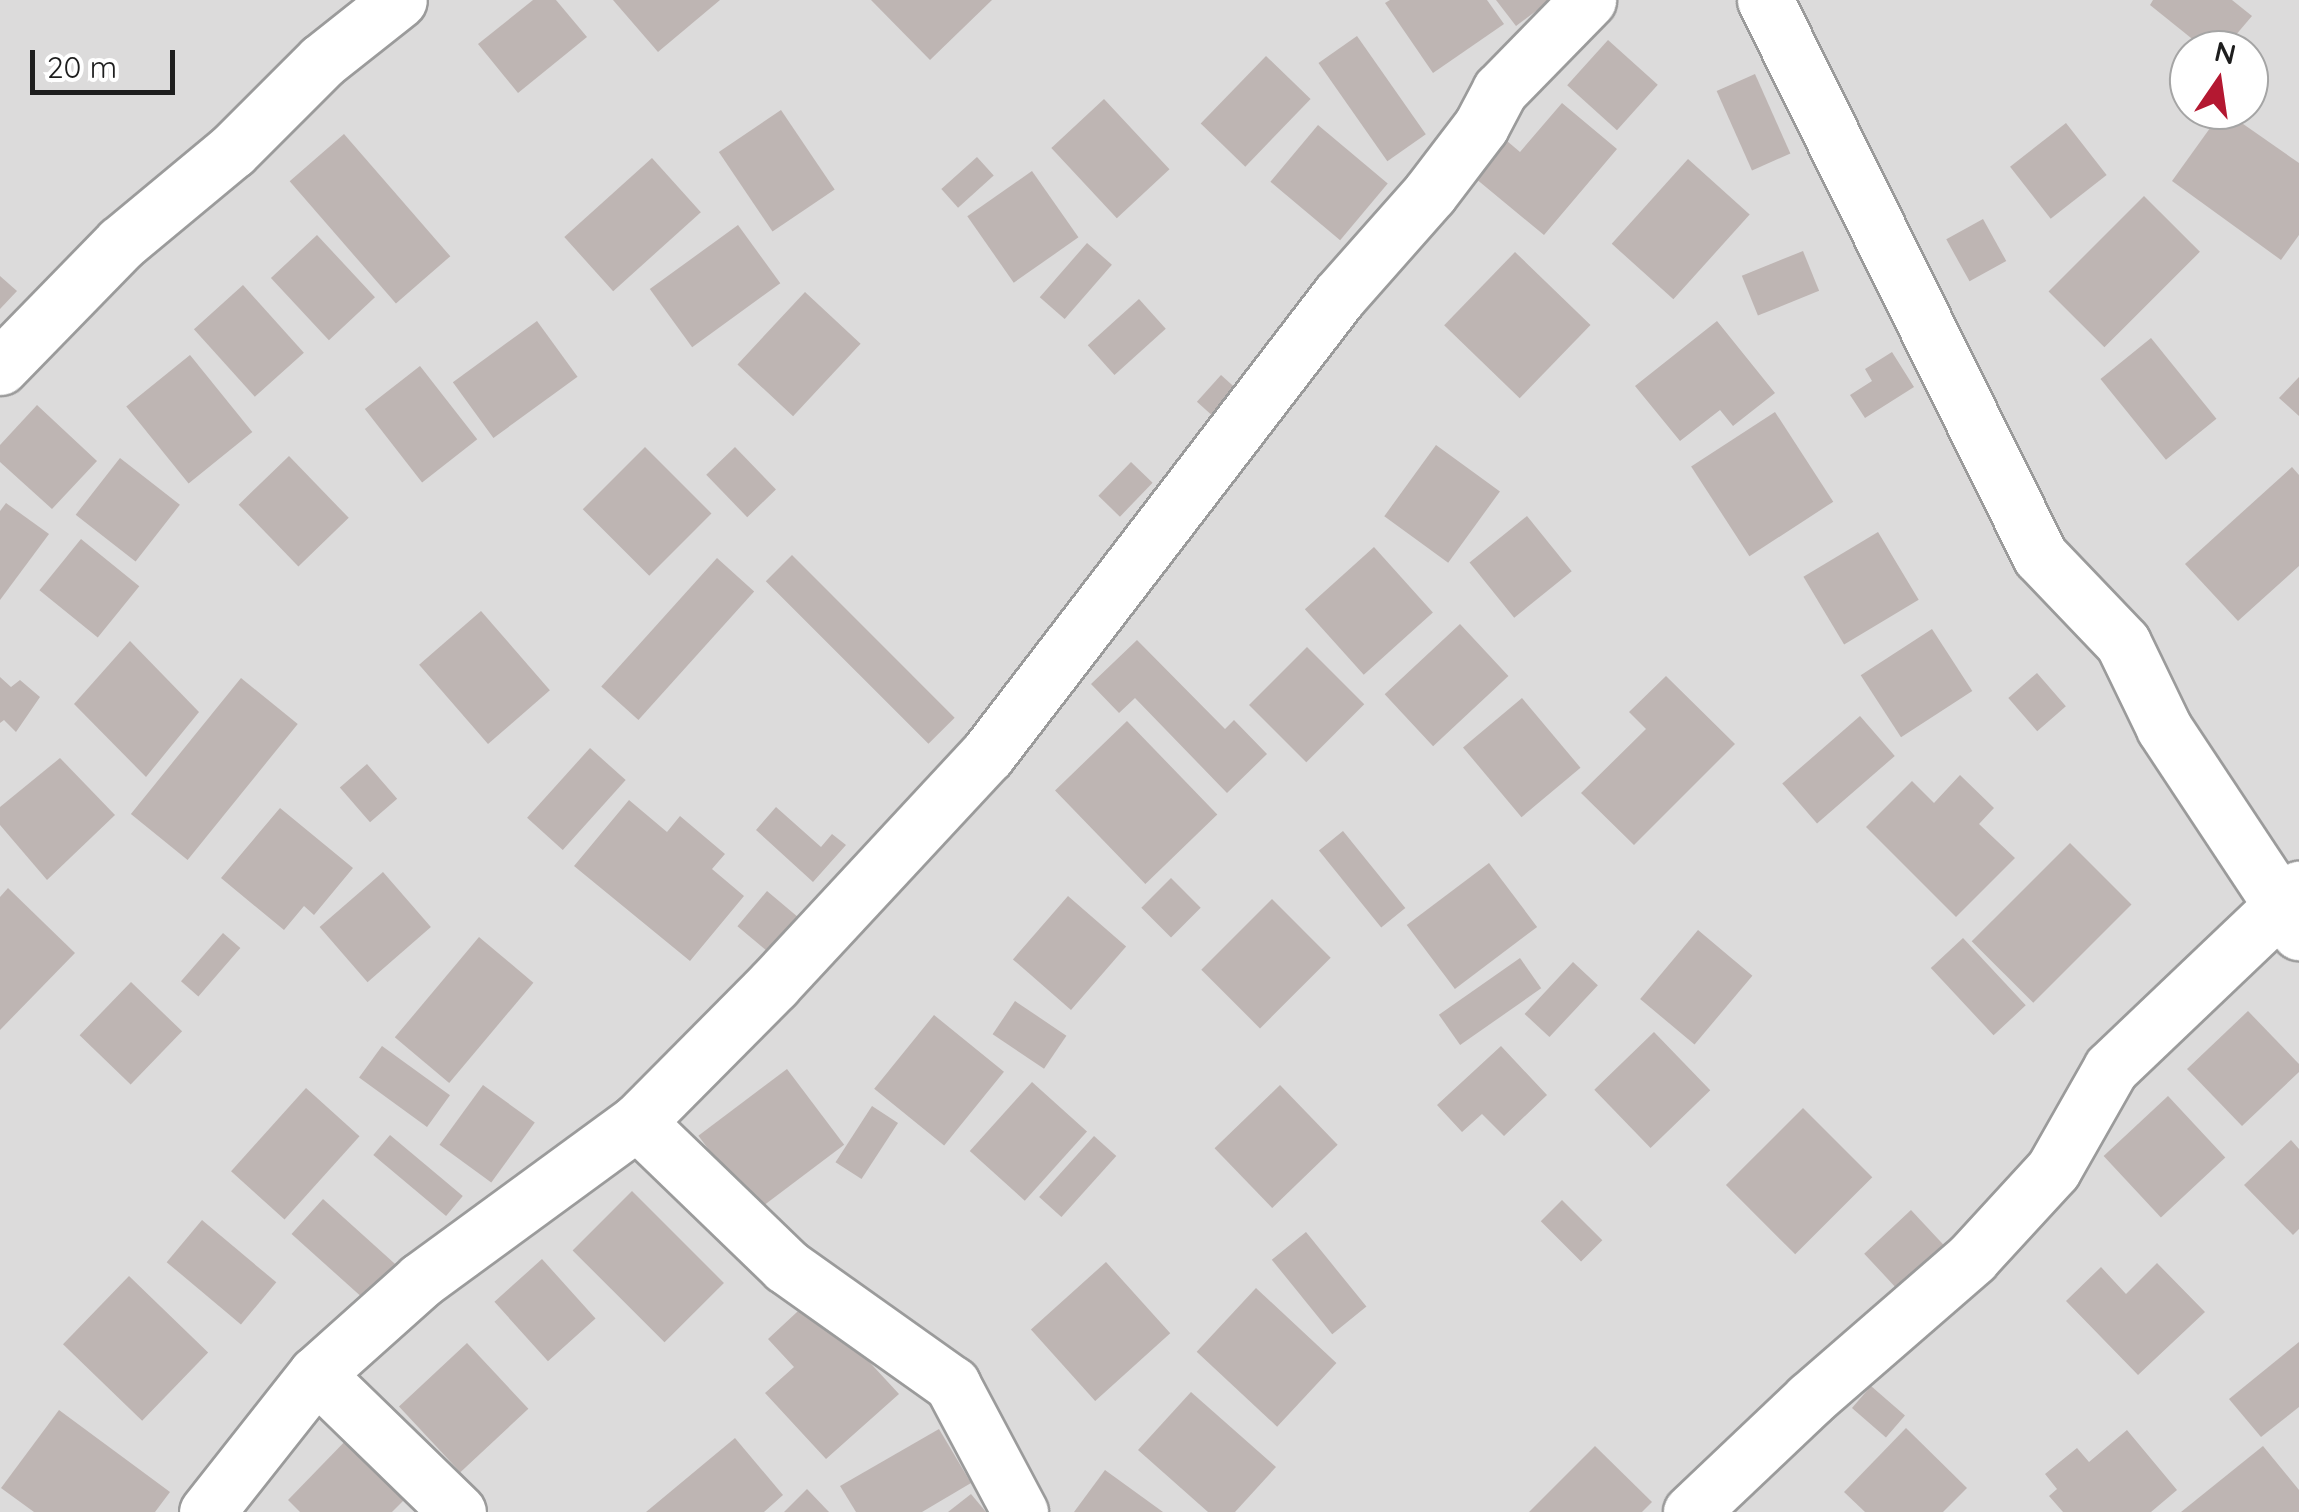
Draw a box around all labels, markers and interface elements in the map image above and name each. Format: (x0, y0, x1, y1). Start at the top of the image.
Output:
scale bar (35, 30, 180, 92)
north arrow (2169, 30, 2269, 130)
text: N (2211, 33, 2239, 72)
text: 20 m (47, 48, 117, 86)

